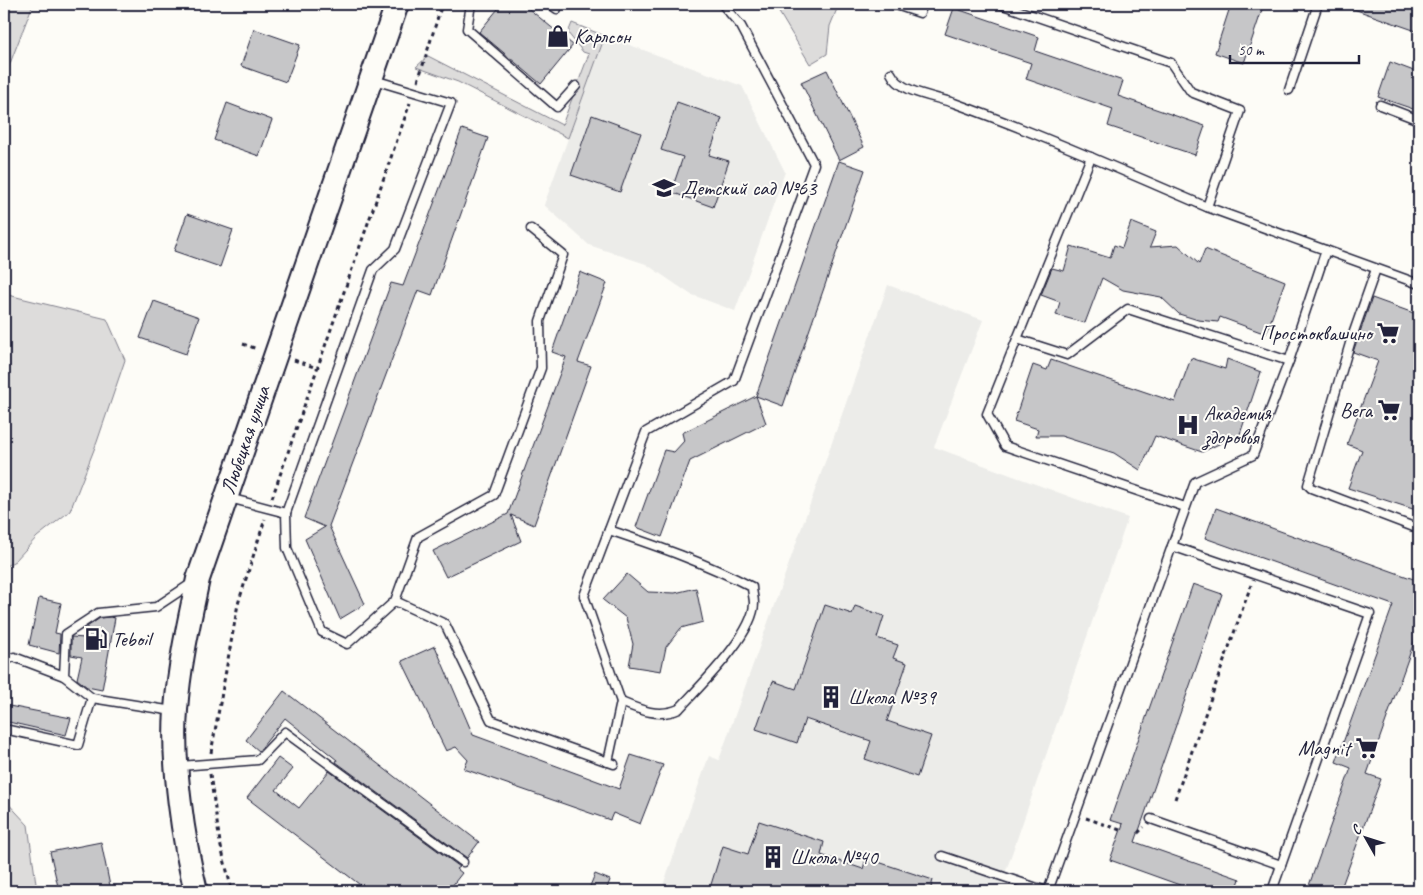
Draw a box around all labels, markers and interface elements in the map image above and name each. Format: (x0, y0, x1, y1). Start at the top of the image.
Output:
shop icon: Карлсон (545, 23, 571, 49)
place label: Карлсон (574, 23, 632, 49)
scale bar (1230, 32, 1359, 64)
text: 50 m (1238, 41, 1265, 60)
school or university icon: Детский сад №63 (651, 175, 677, 201)
place label: Детский сад №63 (681, 175, 818, 201)
place label: Простоквашино (1260, 320, 1375, 346)
supermarket icon: Простоквашино (1375, 320, 1401, 346)
street label: Любецкая улица (214, 380, 276, 498)
place label: Вега (1340, 397, 1374, 423)
supermarket icon: Вега (1376, 397, 1402, 423)
place label: Академия здоровья (1201, 400, 1272, 451)
hospital icon: Академия здоровья (1175, 412, 1201, 438)
fuel station icon: Teboil (83, 626, 109, 652)
place label: Teboil (112, 626, 154, 652)
building icon: Школа №39 (818, 684, 844, 710)
place label: Школа №39 (848, 684, 937, 710)
place label: Magnit (1298, 735, 1353, 761)
supermarket icon: Magnit (1354, 735, 1380, 761)
north arrow (1340, 812, 1390, 862)
text: С (1348, 820, 1366, 838)
building icon: Школа №40 (760, 844, 786, 870)
place label: Школа №40 (790, 844, 879, 870)

